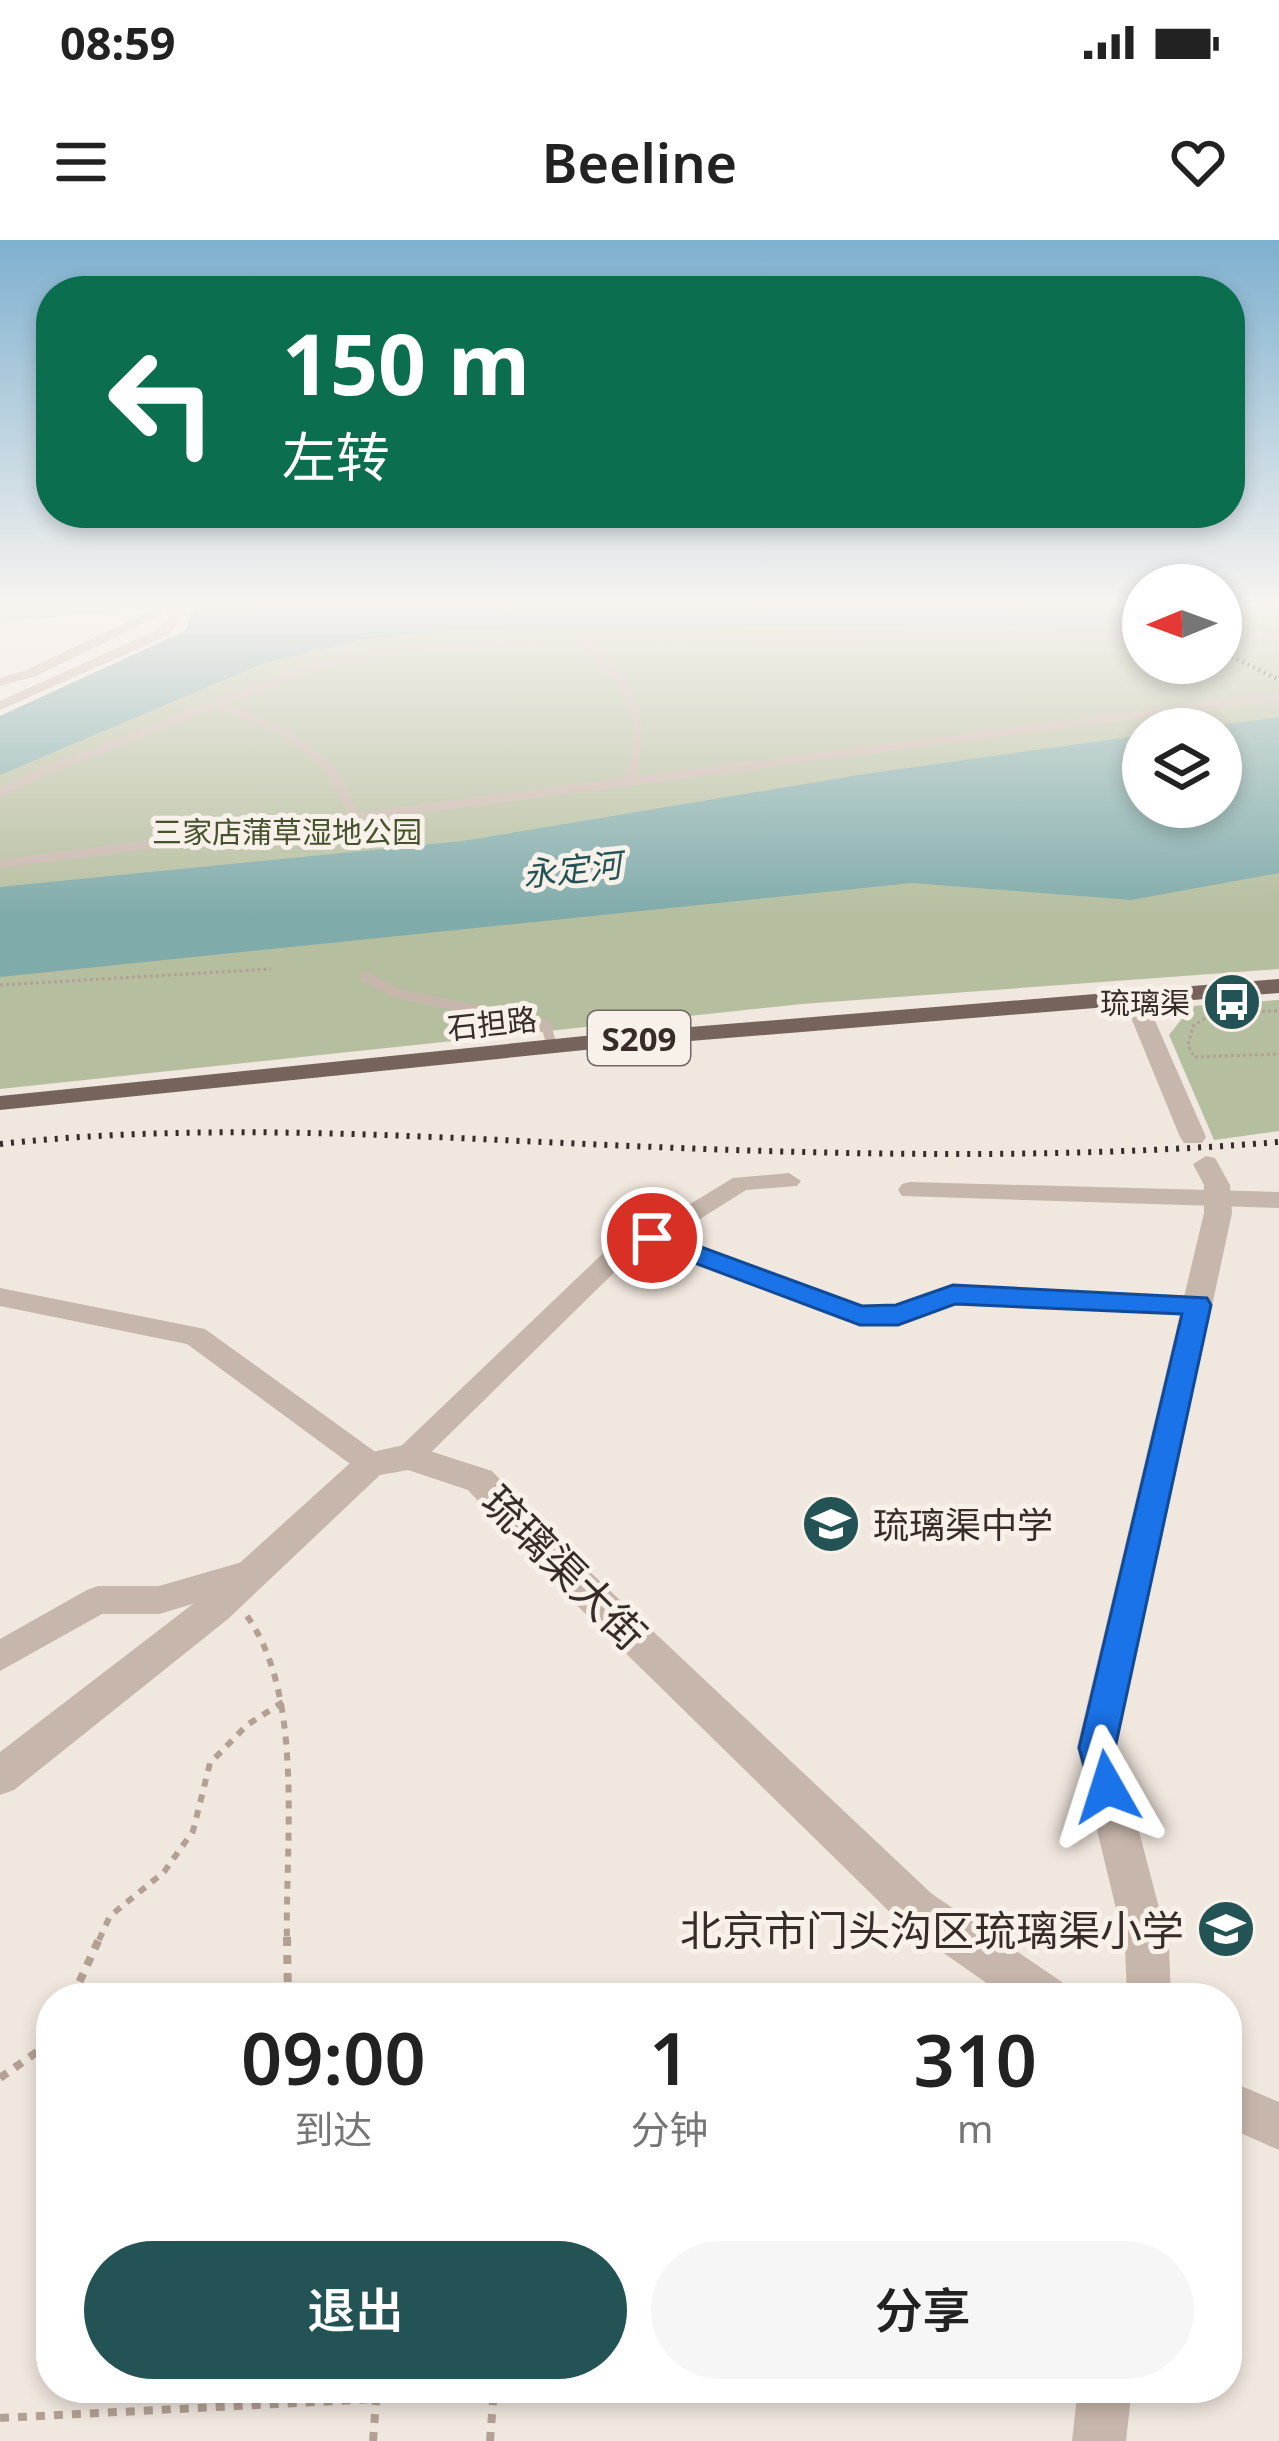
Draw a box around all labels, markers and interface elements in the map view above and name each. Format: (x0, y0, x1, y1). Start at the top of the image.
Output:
text: 08:59 (60, 12, 176, 73)
text: Beeline (542, 125, 737, 199)
icon: menu (48, 129, 114, 195)
icon: heart (1165, 129, 1231, 195)
text: 150 m (282, 305, 530, 420)
icon: left (84, 324, 240, 480)
text: 左转 (282, 419, 390, 493)
north arrow (1122, 564, 1242, 684)
map controls (1122, 564, 1242, 828)
button: layers (1122, 708, 1242, 828)
park label: 三家店蒲草湿地公园 (152, 811, 422, 852)
water label: 永定河 (520, 841, 630, 897)
bus stop icon: 琉璃渠 (1201, 971, 1263, 1033)
place label: 琉璃渠 (1100, 982, 1190, 1023)
street label: 石担路 (445, 998, 539, 1048)
road number: S209 (588, 1011, 690, 1065)
pin (601, 1187, 703, 1289)
icon: arrive (619, 1205, 685, 1271)
street label: 琉璃渠大街 (471, 1473, 659, 1661)
school or university icon: 琉璃渠中学 (800, 1493, 862, 1555)
place label: 琉璃渠中学 (873, 1500, 1053, 1549)
position arrow (1044, 1724, 1170, 1850)
school or university icon: 北京市门头沟区琉璃渠小学 (1195, 1898, 1257, 1960)
place label: 北京市门头沟区琉璃渠小学 (680, 1901, 1184, 1958)
text: 09:00 (241, 2008, 426, 2106)
text: 1 (649, 2008, 690, 2106)
text: 310 (913, 2010, 1037, 2108)
text: m (957, 2101, 994, 2154)
text: 到达 (294, 2102, 372, 2155)
text: 分钟 (631, 2102, 709, 2155)
button: 退出 (84, 2241, 627, 2379)
button: 分享 (651, 2241, 1194, 2379)

